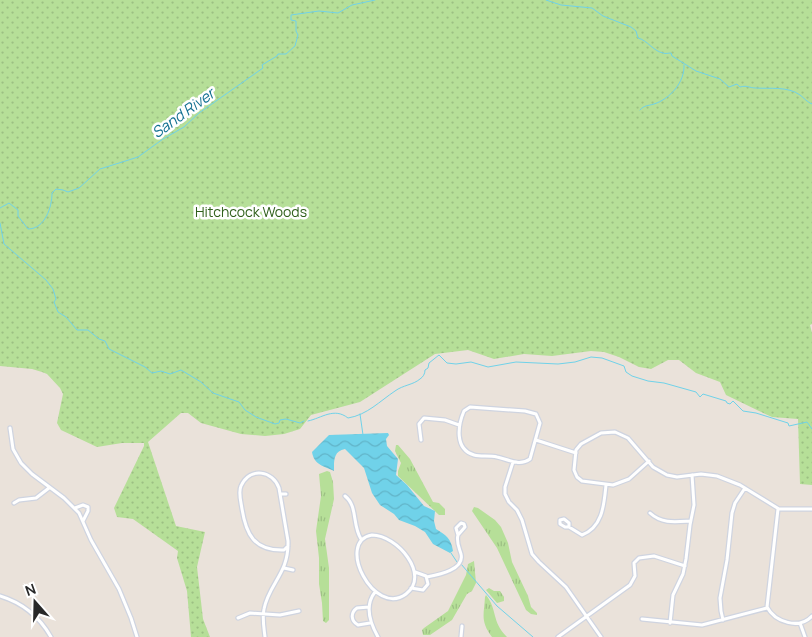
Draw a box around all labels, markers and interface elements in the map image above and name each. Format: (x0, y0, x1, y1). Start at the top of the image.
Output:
water label: Sand River (147, 82, 221, 143)
park label: Hitchcock Woods (195, 202, 307, 221)
north arrow (10, 577, 60, 627)
text: N (22, 579, 38, 600)

